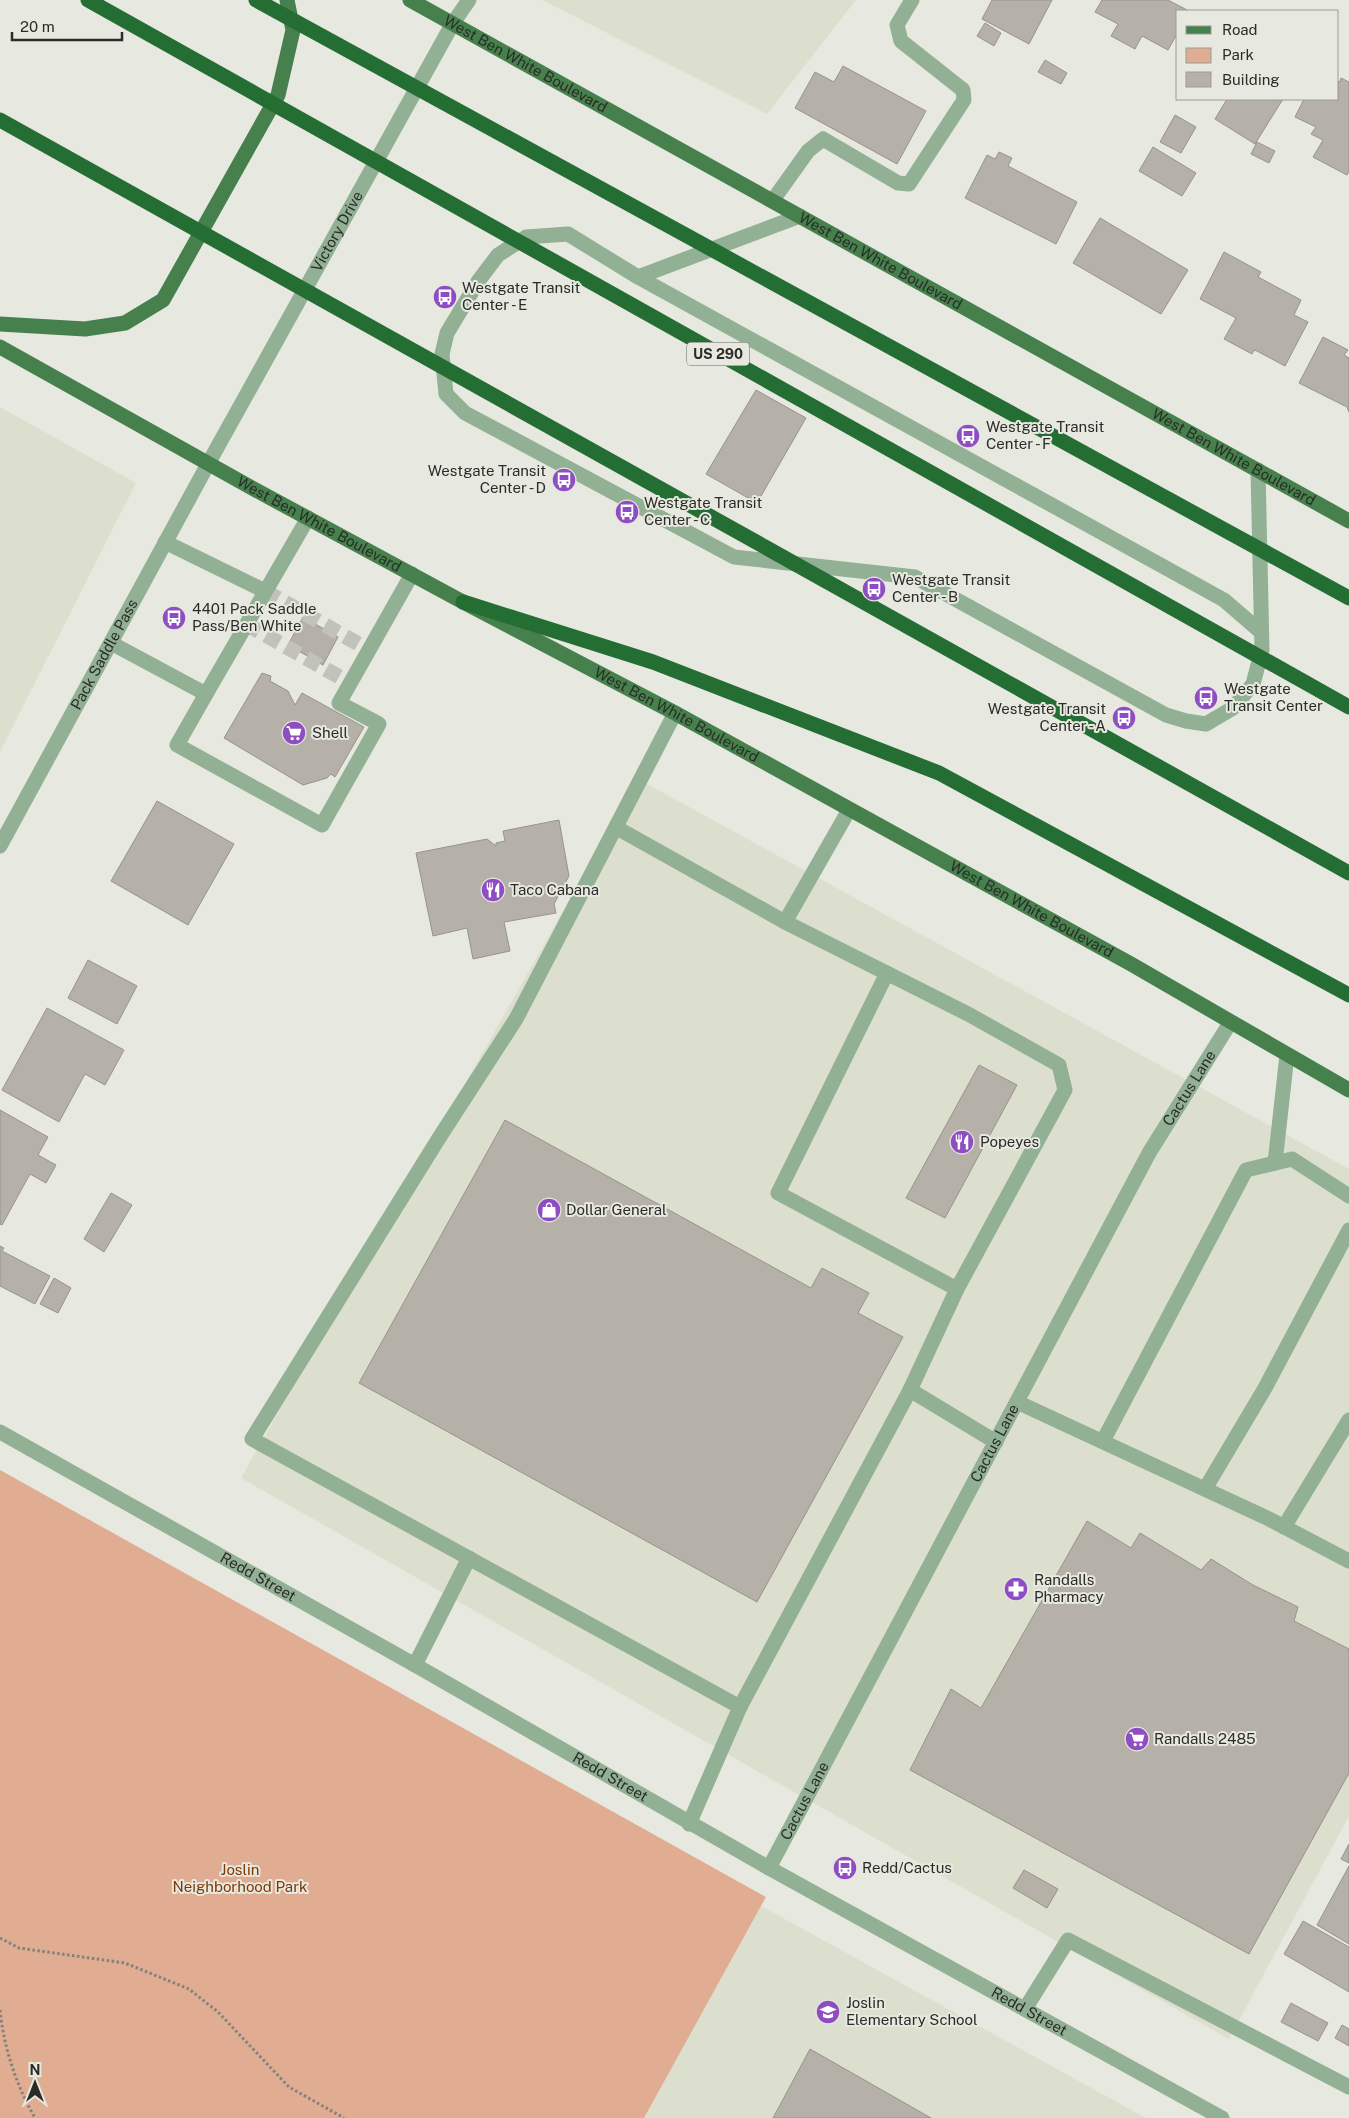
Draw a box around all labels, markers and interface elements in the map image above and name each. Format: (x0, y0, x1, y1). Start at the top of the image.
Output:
scale bar (12, 10, 122, 42)
legend (1176, 10, 1339, 100)
street label: West Ben White Boulevard (441, 11, 610, 116)
text: 20 m (20, 18, 55, 35)
text: Road (1222, 21, 1258, 38)
text: Park (1222, 46, 1254, 63)
text: Building (1222, 71, 1280, 88)
street label: Victory Drive (308, 188, 366, 274)
street label: West Ben White Boulevard (796, 208, 965, 313)
place label: Westgate Transit Center - E (462, 279, 580, 313)
bus stop icon: Westgate Transit Center - E (432, 284, 458, 310)
road number: US 290 (687, 342, 749, 366)
street label: West Ben White Boulevard (1149, 404, 1319, 509)
place label: Westgate Transit Center - F (986, 418, 1104, 452)
bus stop icon: Westgate Transit Center - F (955, 423, 981, 449)
place label: Westgate Transit Center - D (428, 462, 546, 496)
bus stop icon: Westgate Transit Center - D (551, 467, 577, 493)
street label: West Ben White Boulevard (234, 472, 404, 575)
place label: Westgate Transit Center - C (644, 494, 762, 528)
bus stop icon: Westgate Transit Center - C (614, 499, 640, 525)
place label: Westgate Transit Center - B (892, 571, 1010, 605)
bus stop icon: Westgate Transit Center - B (861, 576, 887, 602)
street label: Pack Saddle Pass (67, 596, 141, 712)
place label: 4401 Pack Saddle Pass/Ben White (192, 600, 317, 634)
bus stop icon: 4401 Pack Saddle Pass/Ben White (161, 605, 187, 631)
street label: West Ben White Boulevard (592, 663, 762, 765)
place label: Westgate Transit Center (1224, 680, 1323, 714)
bus stop icon: Westgate Transit Center (1193, 685, 1219, 711)
place label: Westgate Transit Center - A (988, 700, 1106, 734)
bus stop icon: Westgate Transit Center - A (1111, 705, 1137, 731)
supermarket icon: Shell (281, 720, 307, 746)
place label: Shell (312, 724, 348, 741)
street label: West Ben White Boulevard (947, 857, 1117, 961)
restaurant icon: Taco Cabana (480, 877, 506, 903)
place label: Taco Cabana (510, 881, 599, 898)
street label: Cactus Lane (1159, 1047, 1219, 1129)
restaurant icon: Popeyes (949, 1129, 975, 1155)
place label: Popeyes (980, 1133, 1039, 1150)
shop icon: Dollar General (536, 1197, 562, 1223)
place label: Dollar General (566, 1201, 667, 1218)
street label: Cactus Lane (967, 1401, 1022, 1485)
street label: Redd Street (218, 1549, 299, 1604)
place label: Randalls Pharmacy (1034, 1571, 1104, 1605)
pharmacy icon: Randalls Pharmacy (1003, 1576, 1029, 1602)
supermarket icon: Randalls 2485 (1124, 1726, 1150, 1752)
place label: Randalls 2485 (1154, 1730, 1256, 1747)
street label: Redd Street (570, 1748, 651, 1805)
street label: Cactus Lane (777, 1759, 832, 1843)
bus stop icon: Redd/Cactus (832, 1855, 858, 1881)
place label: Redd/Cactus (862, 1859, 952, 1876)
park label: Joslin Neighborhood Park (173, 1861, 307, 1895)
street label: Redd Street (988, 1983, 1070, 2039)
place label: Joslin Elementary School (846, 1994, 978, 2028)
school or university icon: Joslin Elementary School (815, 1999, 841, 2025)
north arrow (10, 2058, 60, 2108)
text: N (30, 2062, 40, 2078)

